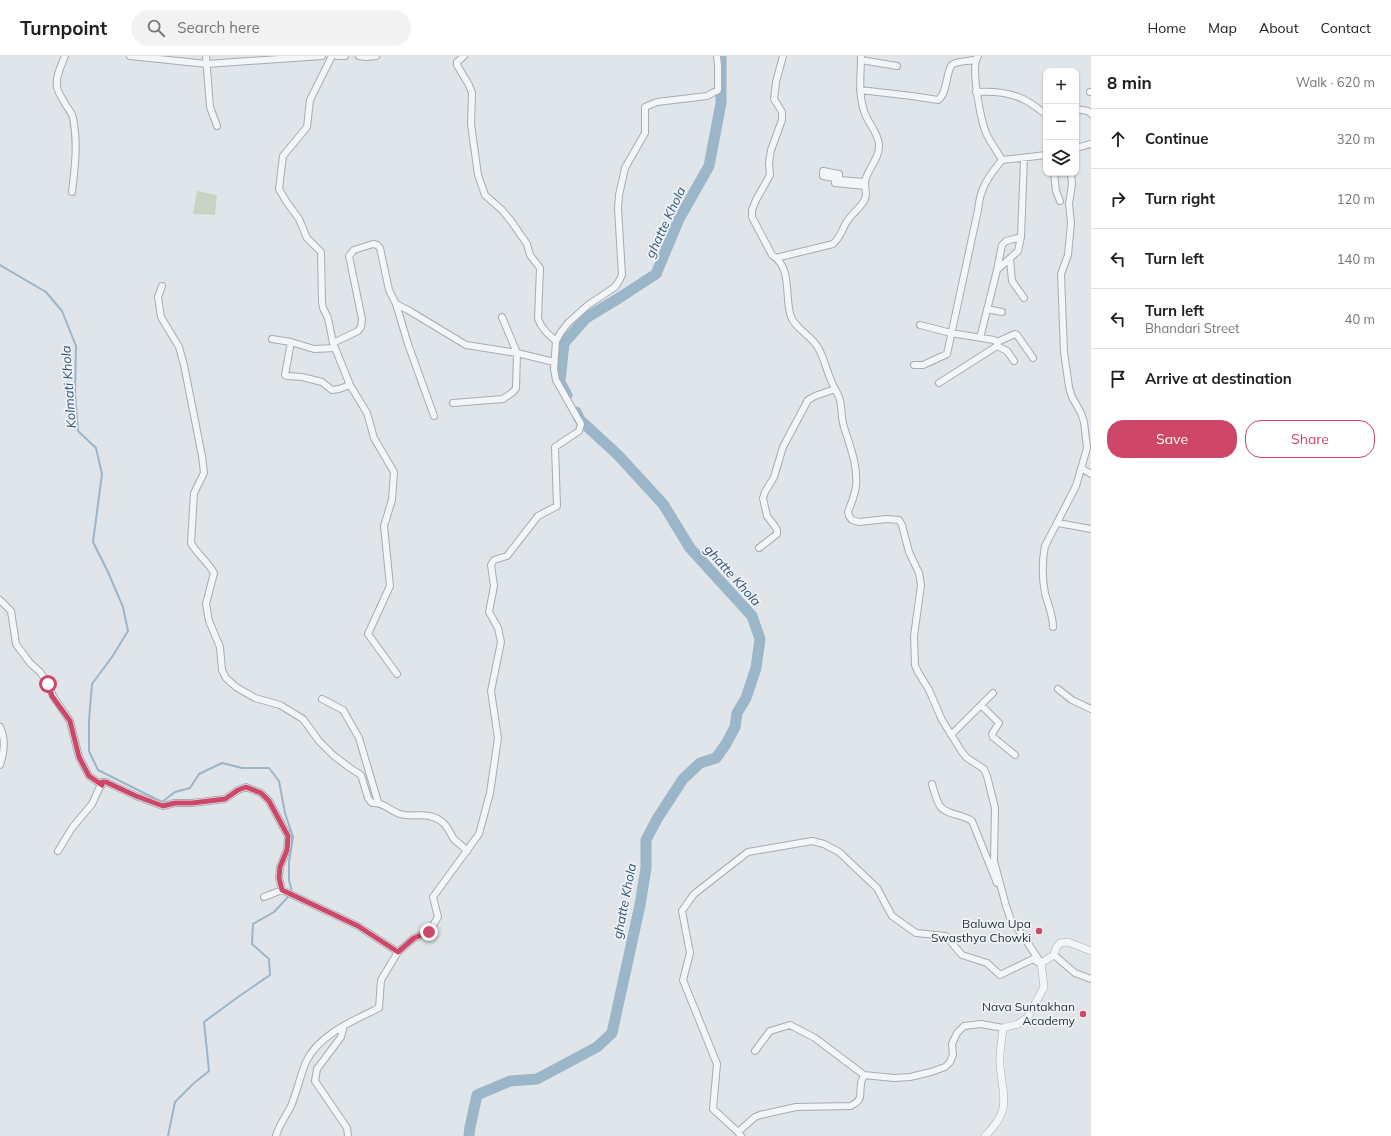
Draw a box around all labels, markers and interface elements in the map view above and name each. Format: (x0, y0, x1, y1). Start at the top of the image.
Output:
search box (131, 10, 411, 46)
text: Turnpoint (20, 16, 107, 40)
icon: search (145, 17, 167, 39)
text: Search here (177, 18, 260, 37)
text: Home (1147, 19, 1186, 37)
text: Map (1208, 19, 1237, 37)
text: About (1259, 19, 1299, 37)
text: Contact (1321, 19, 1371, 37)
map controls (1043, 68, 1079, 176)
button: + (1043, 68, 1079, 104)
text: 8 min (1107, 72, 1152, 93)
text: Walk · 620 m (1296, 74, 1375, 90)
button: − (1043, 104, 1079, 140)
icon: ahead (1107, 128, 1129, 150)
text: Continue (1145, 129, 1208, 148)
text: 320 m (1337, 131, 1375, 147)
button: layers (1043, 140, 1079, 176)
water label: ghatte Khola (642, 184, 689, 260)
icon: right (1107, 188, 1129, 210)
text: Turn right (1145, 189, 1215, 208)
text: 120 m (1337, 191, 1375, 207)
icon: left (1107, 248, 1129, 270)
text: Turn left (1145, 249, 1204, 268)
text: 140 m (1337, 251, 1375, 267)
text: Turn left (1145, 301, 1204, 320)
icon: left (1107, 308, 1129, 330)
text: 40 m (1345, 311, 1375, 327)
text: Bhandari Street (1145, 320, 1240, 336)
water label: Kolmati Khola (57, 345, 79, 429)
icon: arrive (1107, 368, 1129, 390)
text: Arrive at destination (1145, 369, 1292, 388)
button: Save (1107, 420, 1237, 458)
button: Share (1245, 420, 1375, 458)
water label: ghatte Khola (701, 541, 765, 609)
route start (39, 675, 57, 693)
water label: ghatte Khola (609, 862, 639, 940)
place label: Baluwa Upa Swasthya Chowki (931, 916, 1031, 945)
route end (420, 923, 438, 941)
marker: Baluwa Upa Swasthya Chowki (1034, 926, 1044, 936)
place label: Nava Suntakhan Academy (982, 999, 1076, 1028)
marker: Nava Suntakhan Academy (1078, 1009, 1088, 1019)

